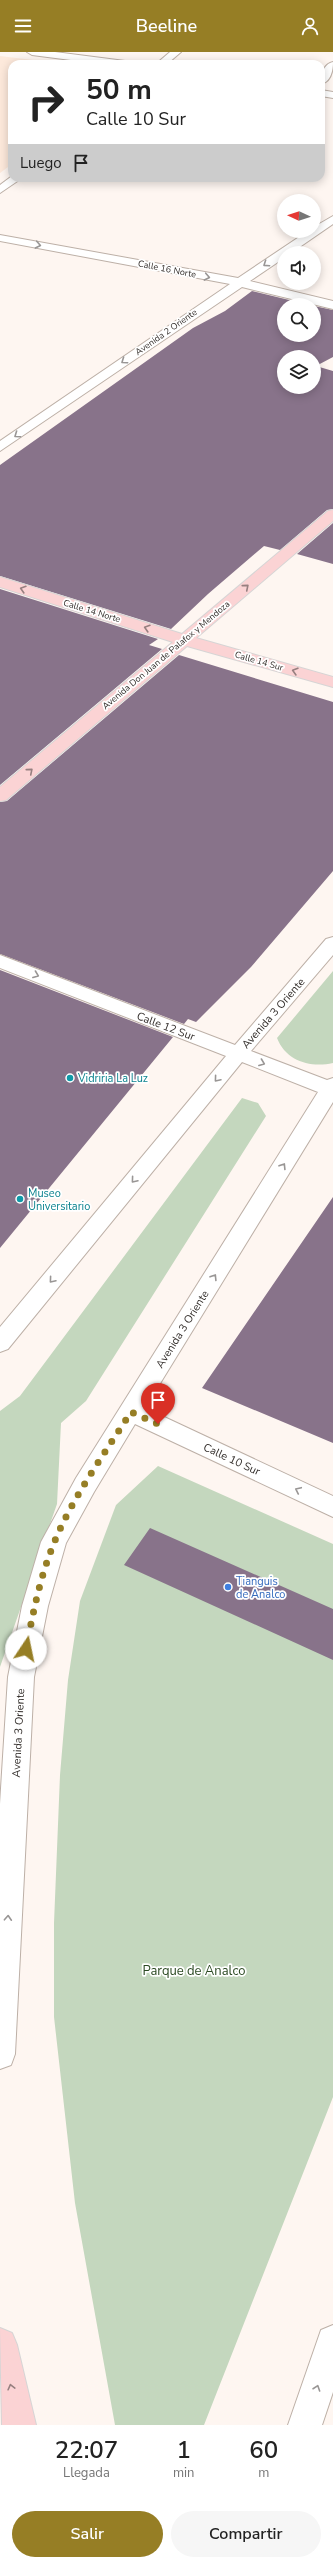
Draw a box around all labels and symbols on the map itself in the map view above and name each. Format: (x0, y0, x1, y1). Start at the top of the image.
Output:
north arrow (277, 194, 321, 238)
one-way arrow (35, 240, 41, 249)
street label: Calle 16 Norte (137, 257, 197, 281)
one-way arrow (263, 259, 270, 266)
one-way arrow (204, 272, 211, 280)
street label: Avenida 2 Oriente (133, 306, 199, 358)
one-way arrow (121, 356, 128, 364)
one-way arrow (15, 430, 22, 437)
one-way arrow (20, 585, 27, 594)
one-way arrow (241, 585, 249, 592)
street label: Calle 14 Norte (62, 597, 122, 625)
street label: Avenida Don Juan de Palafox y Mendoza (100, 598, 232, 712)
one-way arrow (144, 624, 151, 633)
street label: Calle 14 Sur (233, 648, 285, 674)
one-way arrow (292, 667, 299, 676)
one-way arrow (25, 768, 32, 775)
one-way arrow (33, 971, 40, 979)
street label: Avenida 3 Oriente (238, 975, 308, 1052)
street label: Calle 12 Sur (135, 1009, 197, 1044)
one-way arrow (259, 1058, 266, 1066)
place label: Vidriria La Luz (77, 1071, 148, 1086)
marker: Vidriria La Luz (65, 1073, 75, 1083)
one-way arrow (215, 1075, 222, 1082)
one-way arrow (278, 1164, 285, 1171)
one-way arrow (132, 1175, 139, 1182)
place label: Museo Universitario (28, 1186, 90, 1214)
marker: Museo Universitario (15, 1194, 25, 1204)
one-way arrow (209, 1274, 217, 1281)
one-way arrow (49, 1275, 56, 1283)
street label: Avenida 3 Oriente (152, 1287, 212, 1371)
pin (141, 1383, 175, 1424)
street label: Calle 10 Sur (201, 1440, 263, 1479)
one-way arrow (294, 1487, 302, 1495)
place label: Tianguis de Analco (236, 1574, 286, 1602)
marker: Tianguis de Analco (223, 1582, 233, 1592)
position arrow (5, 1628, 47, 1670)
street label: Avenida 3 Oriente (9, 1688, 28, 1778)
one-way arrow (3, 1915, 12, 1921)
park label: Parque de Analco (143, 1962, 246, 1980)
one-way arrow (7, 2384, 16, 2391)
one-way arrow (312, 2385, 321, 2392)

